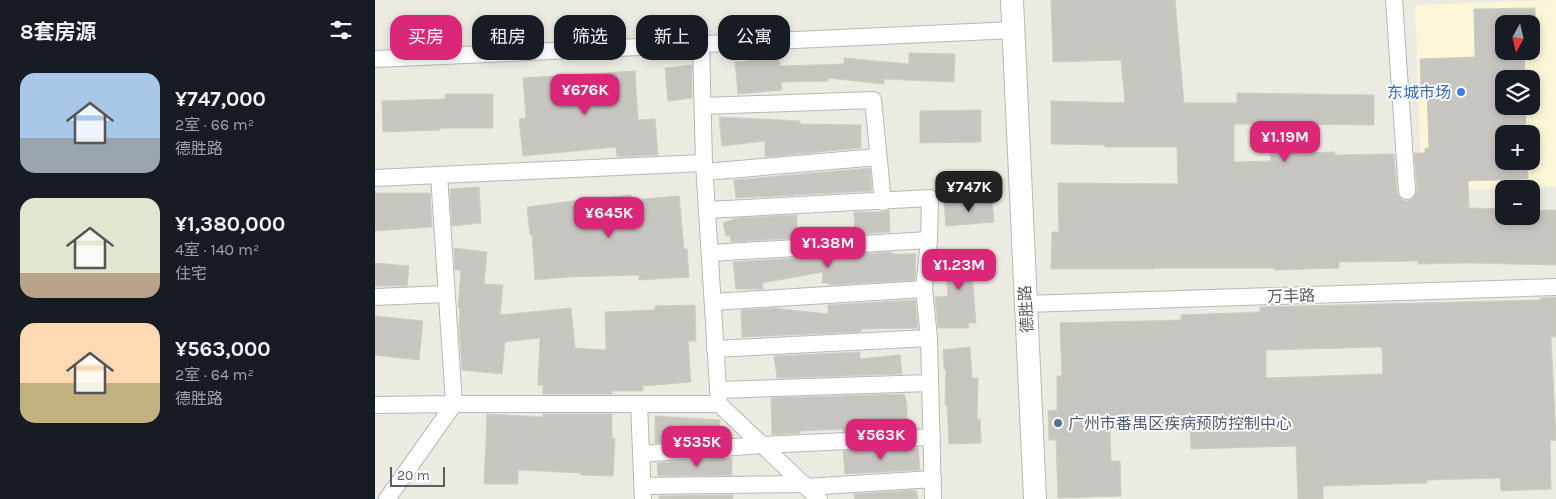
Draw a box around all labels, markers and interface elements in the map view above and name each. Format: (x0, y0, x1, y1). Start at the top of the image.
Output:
chip: 买房 (390, 15, 462, 60)
chip: 租房 (472, 15, 544, 60)
chip: 筛选 (554, 15, 626, 60)
chip: 新上 (636, 15, 708, 60)
chip: 公寓 (718, 15, 790, 60)
north arrow (1495, 15, 1540, 60)
map controls (1495, 15, 1540, 225)
icon: filters (327, 16, 355, 44)
text: 8套房源 (20, 20, 97, 44)
button: layers (1495, 70, 1540, 115)
pin: ¥676K (550, 74, 620, 116)
text: ¥676K (561, 80, 609, 99)
place label: 东城市场 (1387, 83, 1451, 102)
marker: 东城市场 (1455, 86, 1467, 98)
text: ¥747,000 (175, 87, 266, 111)
icon: home (60, 93, 120, 153)
text: 2室 · 66 m² (175, 115, 254, 134)
pin: ¥1.19M (1244, 120, 1326, 163)
button: + (1495, 125, 1540, 170)
text: ¥1.19M (1261, 127, 1309, 146)
text: 德胜路 (175, 139, 223, 158)
pin: ¥747K (934, 170, 1004, 213)
text: ¥747K (946, 177, 992, 196)
button: − (1495, 180, 1540, 225)
pin: ¥645K (574, 196, 644, 239)
text: ¥645K (585, 203, 633, 222)
text: ¥1,380,000 (175, 212, 285, 236)
icon: home (60, 218, 120, 278)
pin: ¥1.38M (787, 226, 869, 269)
text: ¥1.38M (802, 233, 854, 252)
text: 4室 · 140 m² (175, 240, 259, 259)
pin: ¥1.23M (918, 248, 1000, 291)
text: ¥1.23M (933, 255, 985, 274)
text: 住宅 (175, 264, 207, 283)
street label: 德胜路 (1015, 285, 1037, 333)
street label: 万丰路 (1267, 286, 1315, 306)
text: ¥563,000 (175, 337, 271, 361)
icon: home (60, 343, 120, 403)
text: 2室 · 64 m² (175, 365, 254, 384)
text: 德胜路 (175, 389, 223, 408)
place label: 广州市番禺区疾病预防控制中心 (1068, 414, 1292, 433)
marker: 广州市番禺区疾病预防控制中心 (1052, 417, 1064, 429)
pin: ¥563K (846, 418, 916, 461)
text: ¥563K (857, 425, 905, 444)
pin: ¥535K (662, 426, 732, 468)
text: ¥535K (673, 432, 721, 451)
scale bar (390, 464, 445, 487)
text: 20 m (397, 467, 430, 484)

